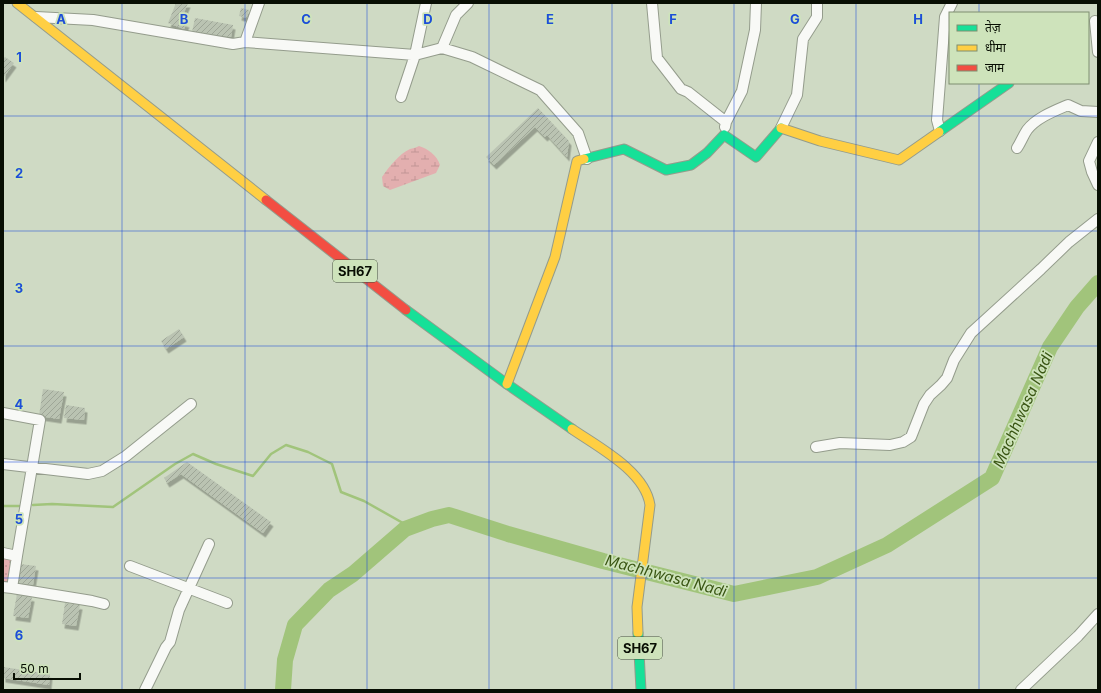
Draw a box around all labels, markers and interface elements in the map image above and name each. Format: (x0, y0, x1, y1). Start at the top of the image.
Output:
text: A (56, 11, 66, 27)
text: B (180, 11, 189, 27)
text: C (301, 11, 311, 27)
text: D (423, 11, 433, 27)
text: E (546, 11, 554, 27)
text: F (669, 11, 677, 27)
text: G (790, 11, 800, 27)
text: H (913, 11, 923, 27)
legend (949, 12, 1089, 84)
text: तेज़ (985, 20, 1002, 35)
text: धीमा (985, 40, 1007, 55)
text: 1 (16, 49, 22, 65)
text: जाम (985, 60, 1005, 75)
text: 2 (15, 165, 23, 181)
road number: SH67 (333, 260, 377, 282)
text: 3 (15, 280, 23, 296)
water label: Machhwasa Nadi (988, 349, 1057, 471)
text: 4 (15, 396, 24, 412)
text: 5 (15, 511, 23, 527)
water label: Machhwasa Nadi (603, 550, 729, 601)
text: 6 (15, 627, 23, 643)
road number: SH67 (618, 637, 662, 659)
scale bar (14, 655, 80, 681)
text: 50 m (20, 661, 49, 676)

